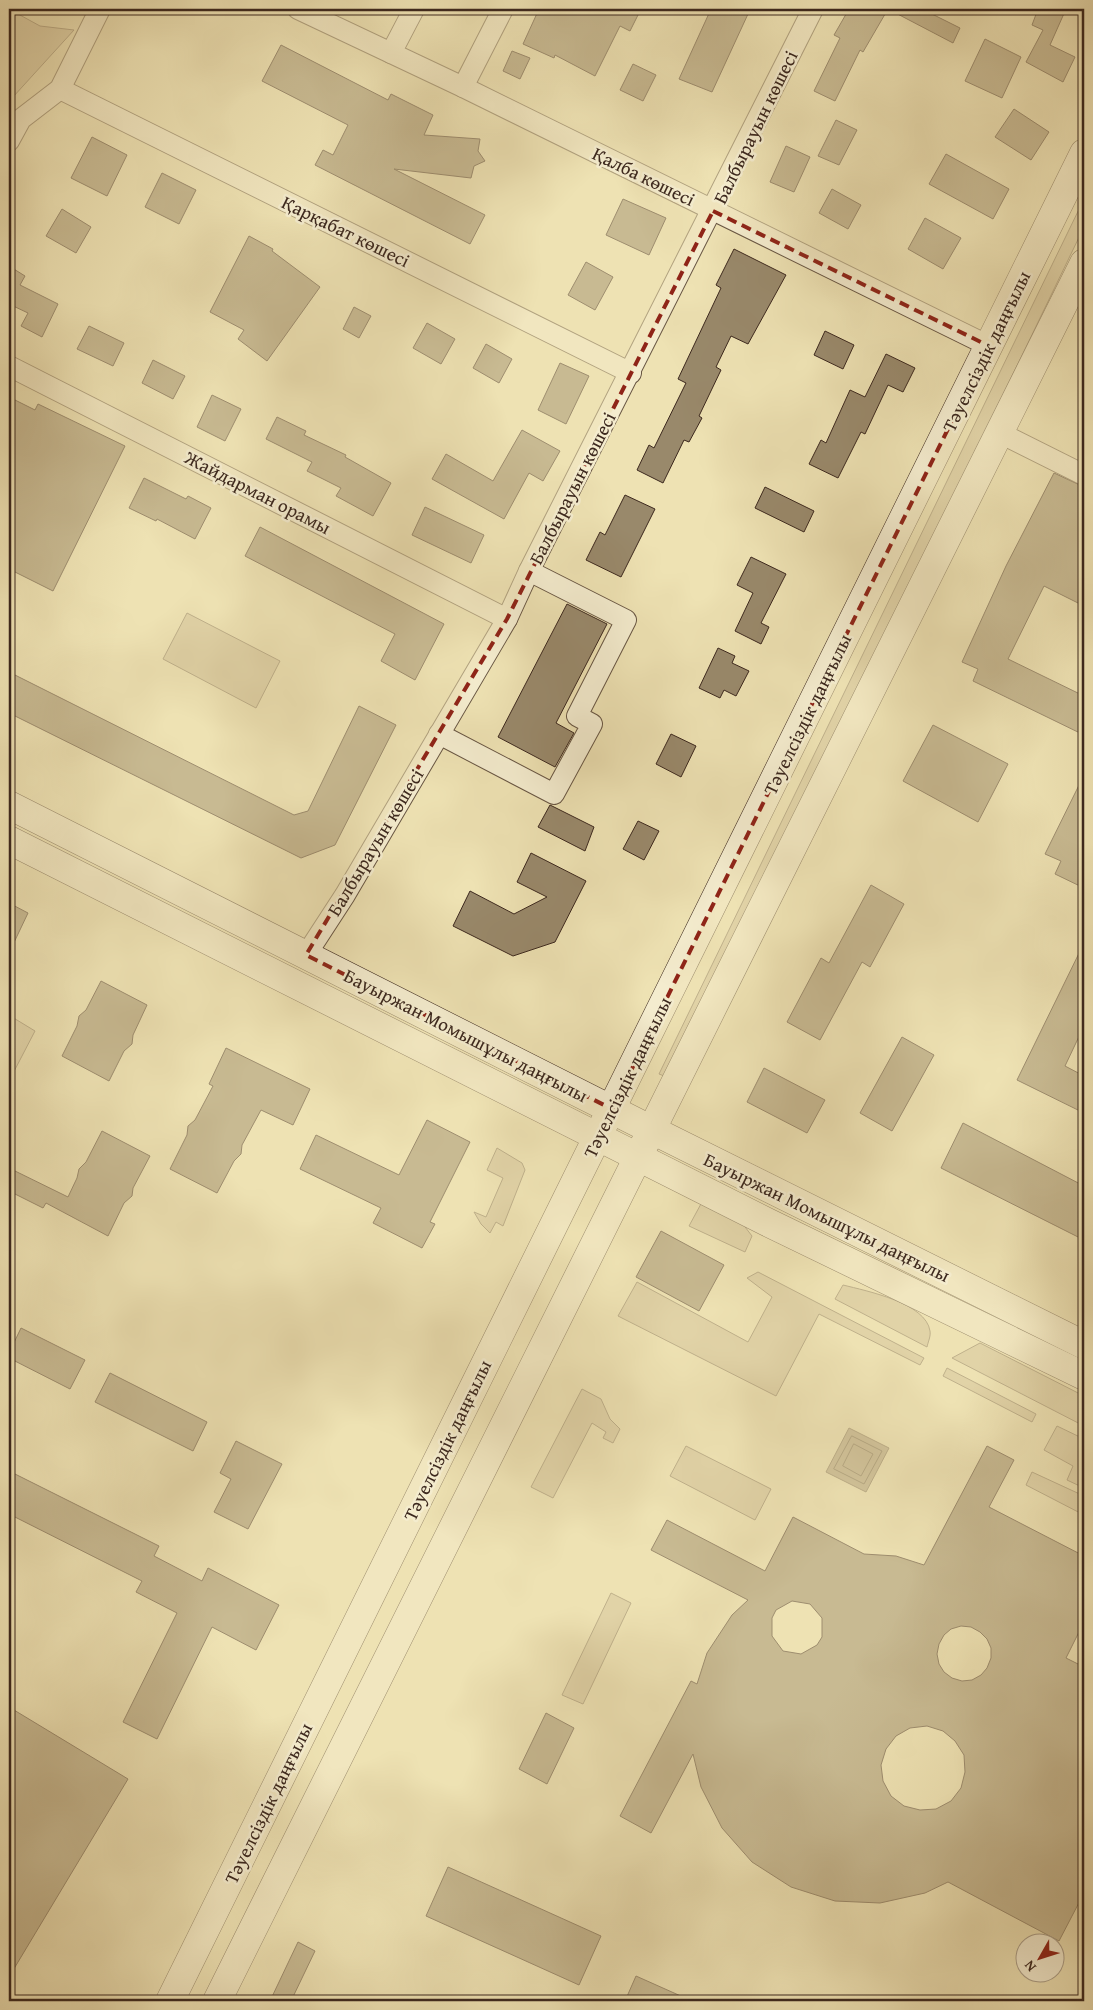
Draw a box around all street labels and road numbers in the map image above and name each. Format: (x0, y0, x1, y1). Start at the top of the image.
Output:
street label: Балбырауын көшесі (706, 46, 804, 208)
street label: Қалба көшесі (588, 139, 700, 213)
street label: Қарқабат көшесі (277, 188, 415, 274)
street label: Тәуелсіздік даңғылы (935, 266, 1037, 436)
street label: Балбырауын көшесі (522, 407, 622, 569)
street label: Жайдарман орамы (179, 443, 336, 541)
street label: Тәуелсіздік даңғылы (756, 629, 858, 799)
street label: Балбырауын көшесі (320, 763, 430, 921)
street label: Бауыржан Момышұлы даңғылы (339, 961, 593, 1109)
street label: Тәуелсіздік даңғылы (576, 992, 678, 1162)
street label: Бауыржан Момышұлы даңғылы (699, 1145, 955, 1289)
street label: Тәуелсіздік даңғылы (396, 1355, 498, 1525)
street label: Тәуелсіздік даңғылы (217, 1718, 319, 1888)

